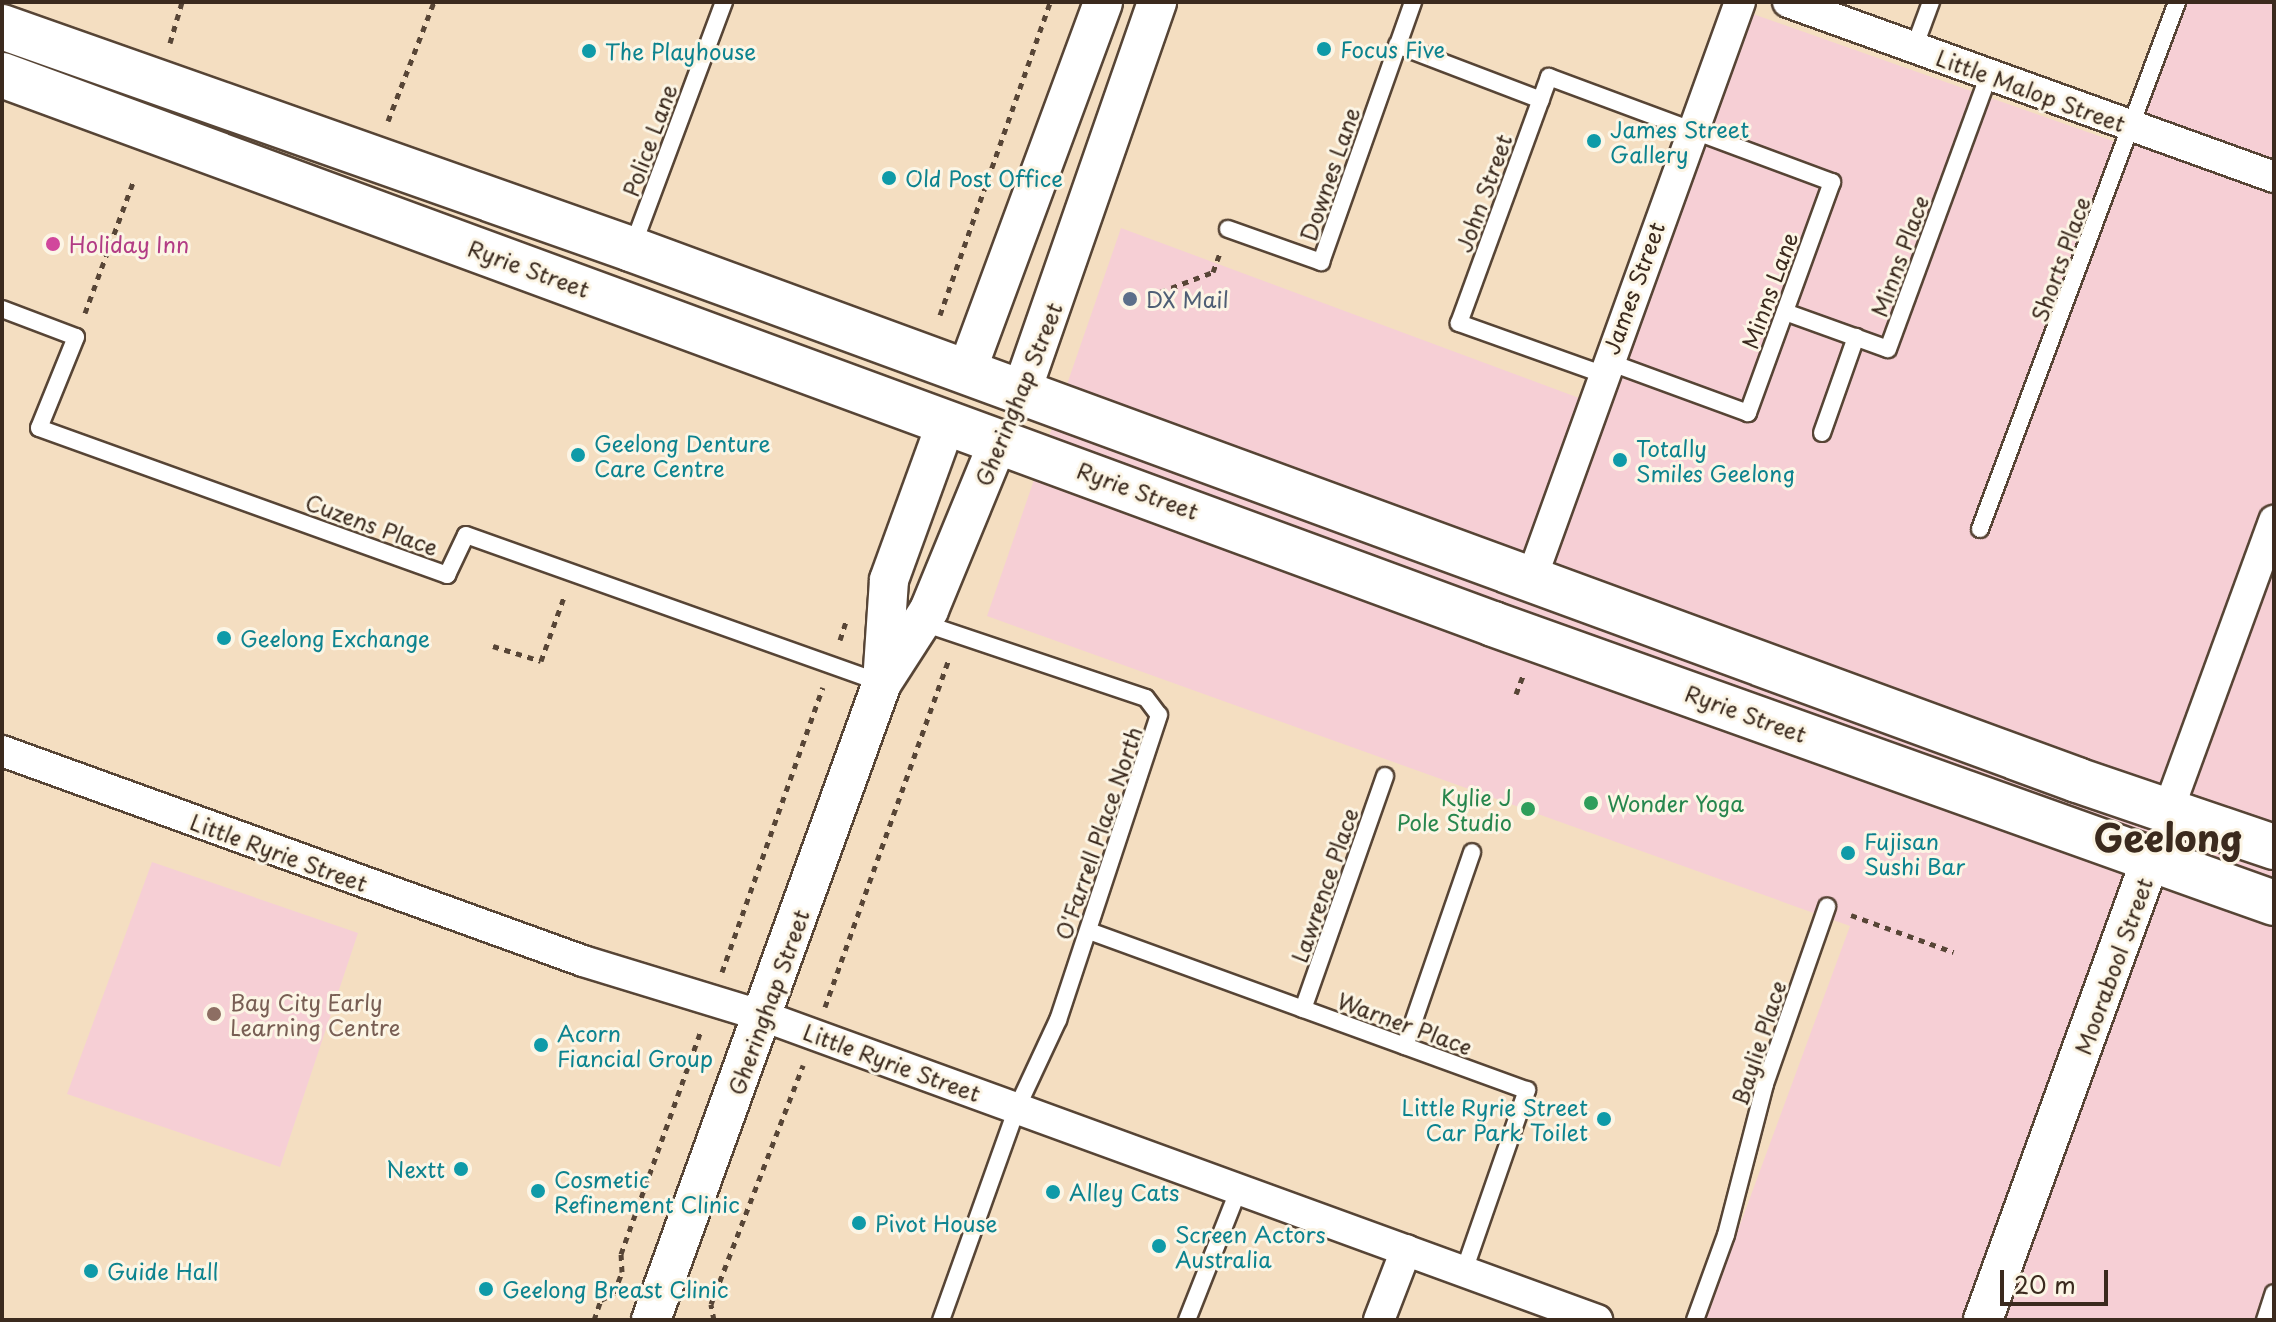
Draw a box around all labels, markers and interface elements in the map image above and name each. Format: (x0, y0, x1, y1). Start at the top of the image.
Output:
place label: Focus Five (1340, 36, 1447, 62)
place label: The Playhouse (605, 38, 756, 64)
marker: Focus Five (1315, 40, 1333, 58)
marker: The Playhouse (580, 42, 598, 60)
street label: Little Malop Street (1932, 43, 2130, 137)
street label: Police Lane (616, 80, 682, 200)
street label: Downes Lane (1293, 103, 1365, 245)
place label: James Street Gallery (1610, 115, 1750, 166)
street label: John Street (1449, 130, 1517, 256)
marker: James Street Gallery (1585, 132, 1603, 150)
place label: Old Post Office (905, 165, 1064, 191)
marker: Old Post Office (880, 169, 898, 187)
street label: Minns Place (1865, 192, 1933, 320)
street label: Shorts Place (2025, 192, 2095, 326)
street label: James Street (1597, 218, 1669, 358)
street label: Minns Lane (1736, 228, 1802, 352)
place label: Holiday Inn (69, 231, 189, 257)
street label: Ryrie Street (464, 234, 594, 302)
marker: Holiday Inn (44, 235, 62, 253)
place label: DX Mail (1146, 286, 1231, 312)
marker: DX Mail (1121, 290, 1139, 308)
street label: Gheringhap Street (969, 298, 1067, 490)
place label: Geelong Denture Care Centre (594, 429, 771, 480)
place label: Totally Smiles Geelong (1636, 434, 1796, 486)
marker: Geelong Denture Care Centre (569, 446, 587, 464)
marker: Totally Smiles Geelong (1611, 451, 1629, 469)
street label: Ryrie Street (1073, 456, 1203, 524)
street label: Cuzens Place (303, 488, 441, 560)
place label: Geelong Exchange (240, 625, 430, 651)
marker: Geelong Exchange (215, 629, 233, 647)
street label: Ryrie Street (1681, 679, 1811, 747)
street label: O'Farrell Place North (1049, 723, 1147, 943)
place label: Kylie J Pole Studio (1396, 783, 1512, 834)
place label: Wonder Yoga (1607, 790, 1745, 816)
marker: Wonder Yoga (1582, 794, 1600, 812)
marker: Kylie J Pole Studio (1519, 800, 1537, 818)
street label: Lawrence Place (1285, 803, 1363, 967)
street label: Little Ryrie Street (185, 807, 373, 897)
district label: Geelong (2093, 814, 2243, 860)
place label: Fujisan Sushi Bar (1864, 827, 1965, 878)
marker: Fujisan Sushi Bar (1839, 844, 1857, 862)
street label: Moorabool Street (2069, 874, 2157, 1058)
street label: Gheringhap Street (722, 906, 814, 1098)
street label: Baylie Place (1725, 977, 1791, 1109)
street label: Warner Place (1333, 986, 1477, 1060)
place label: Bay City Early Learning Centre (230, 988, 401, 1040)
marker: Bay City Early Learning Centre (205, 1005, 223, 1023)
street label: Little Ryrie Street (798, 1017, 986, 1107)
place label: Acorn Fiancial Group (557, 1019, 715, 1070)
marker: Acorn Fiancial Group (532, 1036, 550, 1054)
place label: Little Ryrie Street Car Park Toilet (1398, 1093, 1588, 1144)
marker: Little Ryrie Street Car Park Toilet (1595, 1110, 1613, 1128)
place label: Nextt (386, 1156, 445, 1182)
marker: Nextt (452, 1160, 470, 1178)
place label: Cosmetic Refinement Clinic (554, 1165, 740, 1216)
place label: Alley Cats (1069, 1179, 1180, 1205)
marker: Cosmetic Refinement Clinic (529, 1182, 547, 1200)
marker: Alley Cats (1044, 1183, 1062, 1201)
place label: Pivot House (875, 1210, 998, 1236)
marker: Pivot House (850, 1214, 868, 1232)
place label: Screen Actors Australia (1175, 1220, 1328, 1272)
marker: Screen Actors Australia (1150, 1237, 1168, 1255)
scale bar (2004, 1254, 2112, 1304)
place label: Guide Hall (107, 1258, 219, 1284)
marker: Guide Hall (82, 1262, 100, 1280)
text: 20 m (2014, 1266, 2076, 1302)
place label: Geelong Breast Clinic (502, 1276, 728, 1302)
marker: Geelong Breast Clinic (477, 1280, 495, 1298)

